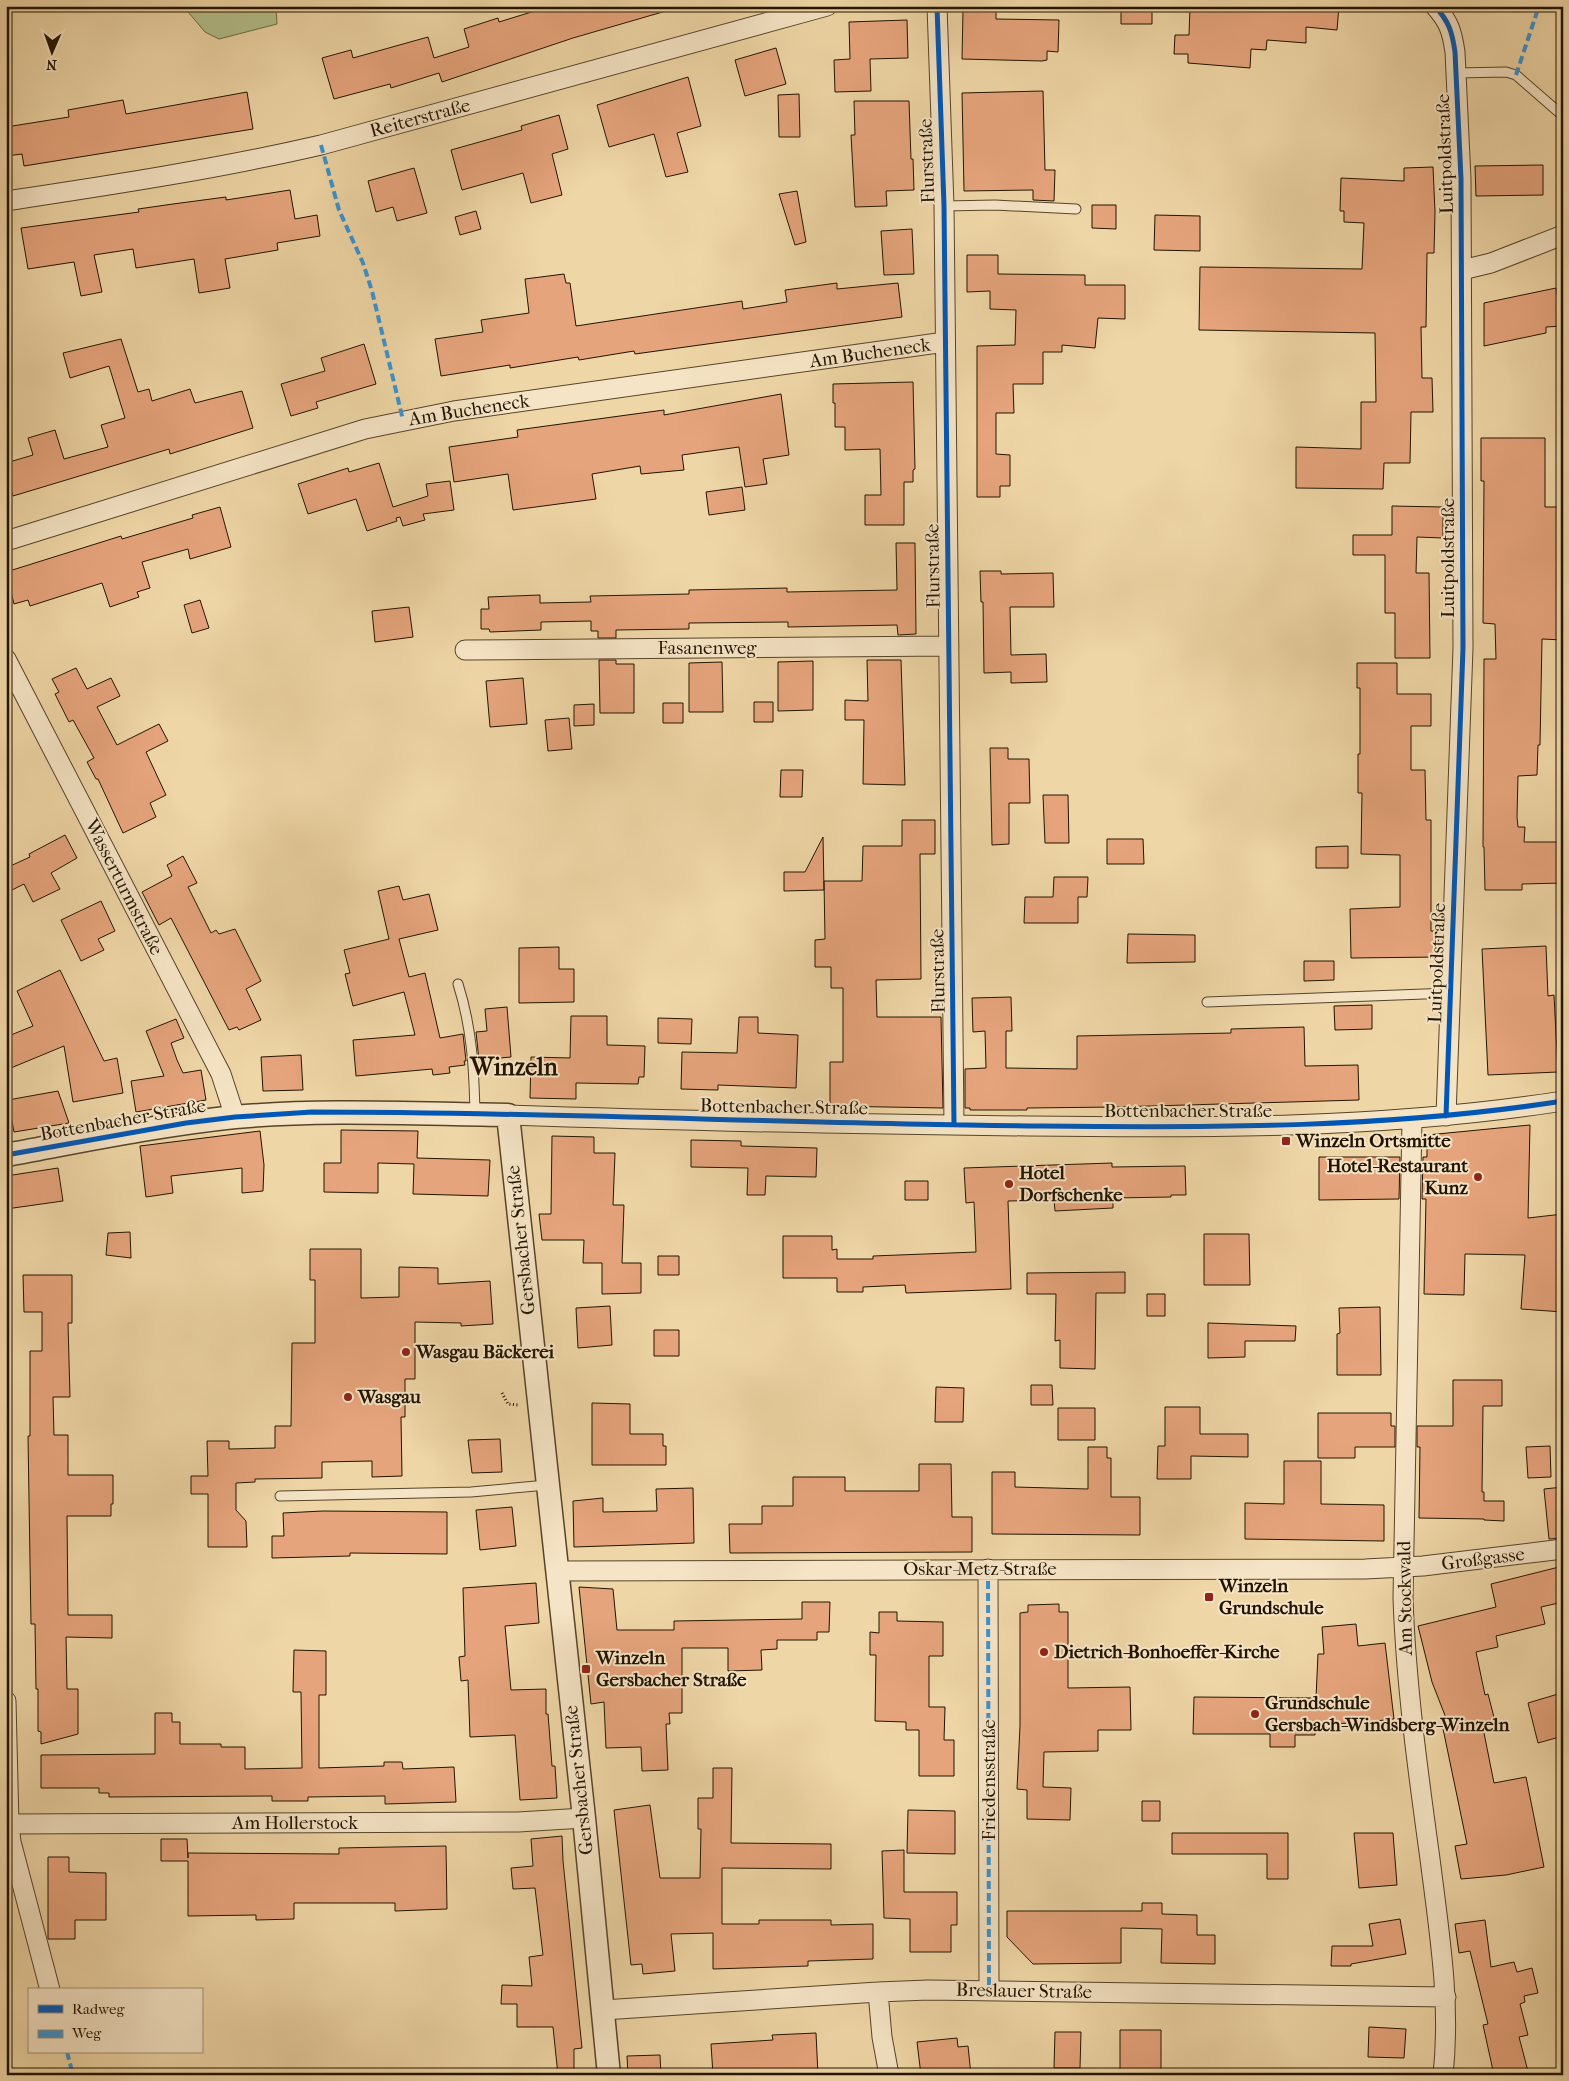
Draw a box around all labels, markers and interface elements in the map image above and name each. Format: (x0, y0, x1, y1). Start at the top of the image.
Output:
north arrow (28, 28, 78, 78)
text: N (46, 56, 57, 73)
street label: Reiterstraße (367, 94, 473, 142)
street label: Luitpoldstraße (1432, 94, 1458, 214)
street label: Flurstraße (915, 118, 939, 204)
street label: Am Bucheneck (807, 334, 932, 373)
street label: Am Bucheneck (406, 390, 531, 431)
street label: Luitpoldstraße (1437, 498, 1459, 618)
street label: Flurstraße (921, 523, 945, 609)
street label: Fasanenweg (658, 637, 757, 659)
street label: Wasserturmstraße (80, 814, 168, 959)
street label: Luitpoldstraße (1424, 903, 1450, 1023)
street label: Flurstraße (926, 928, 950, 1014)
district label: Winzeln (469, 1053, 559, 1081)
street label: Bottenbacher Straße (38, 1095, 208, 1145)
street label: Bottenbacher Straße (700, 1095, 868, 1119)
street label: Bottenbacher Straße (1104, 1100, 1272, 1122)
place label: Winzeln Ortsmitte (1295, 1130, 1451, 1152)
marker: Winzeln Ortsmitte (1280, 1135, 1292, 1147)
place label: Hotel-Restaurant Kunz (1327, 1155, 1469, 1199)
place label: Hotel Dorfschenke (1019, 1162, 1123, 1206)
street label: Gersbacher Straße (502, 1164, 540, 1316)
marker: Hotel-Restaurant Kunz (1472, 1171, 1484, 1183)
marker: Hotel Dorfschenke (1003, 1178, 1015, 1190)
place label: Wasgau Bäckerei (415, 1341, 555, 1363)
marker: Wasgau Bäckerei (400, 1346, 412, 1358)
place label: Wasgau (357, 1386, 421, 1408)
marker: Wasgau (342, 1391, 354, 1403)
street label: Am Stockwald (1393, 1540, 1417, 1657)
street label: Großgasse (1440, 1543, 1526, 1575)
street label: Oskar-Metz-Straße (903, 1558, 1057, 1580)
place label: Winzeln Grundschule (1218, 1575, 1324, 1619)
marker: Winzeln Grundschule (1203, 1591, 1215, 1603)
place label: Dietrich-Bonhoeffer-Kirche (1054, 1641, 1280, 1663)
marker: Dietrich-Bonhoeffer-Kirche (1038, 1646, 1050, 1658)
place label: Winzeln Gersbacher Straße (595, 1647, 747, 1691)
marker: Winzeln Gersbacher Straße (580, 1663, 592, 1675)
place label: Grundschule Gersbach-Windsberg-Winzeln (1265, 1692, 1511, 1736)
street label: Gersbacher Straße (560, 1704, 598, 1856)
marker: Grundschule Gersbach-Windsberg-Winzeln (1249, 1708, 1261, 1720)
street label: Friedensstraße (978, 1719, 1000, 1841)
street label: Am Hollerstock (231, 1812, 358, 1834)
street label: Breslauer Straße (956, 1979, 1092, 2003)
legend (28, 1988, 202, 2054)
text: Radweg (72, 2000, 125, 2018)
text: Weg (71, 2024, 102, 2042)

